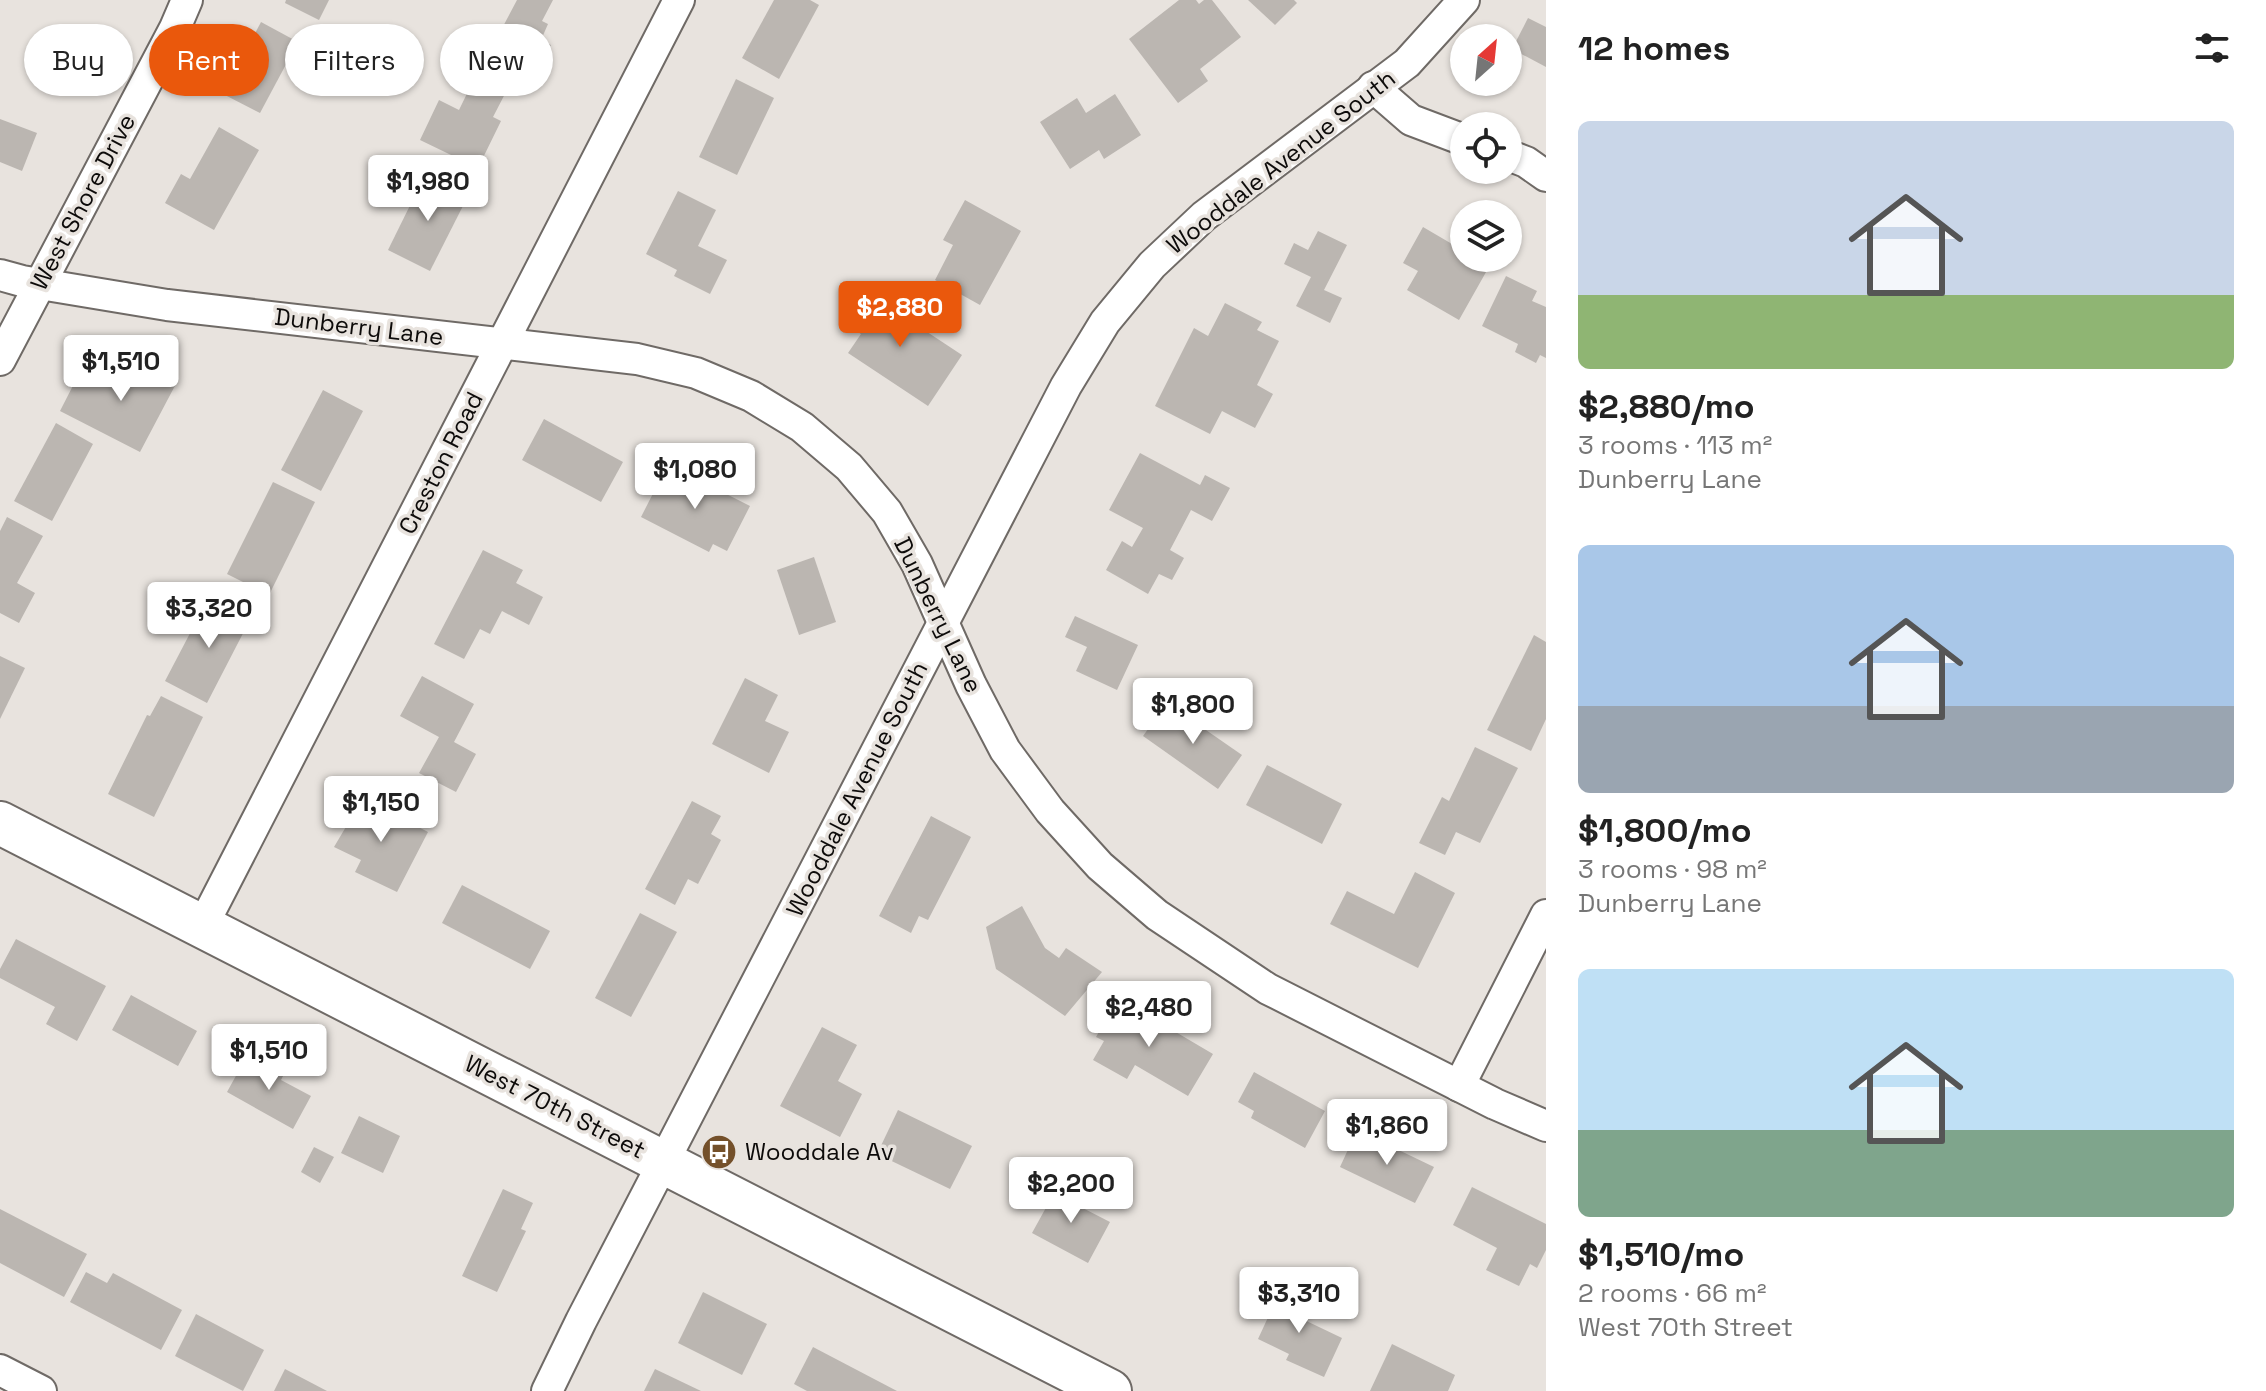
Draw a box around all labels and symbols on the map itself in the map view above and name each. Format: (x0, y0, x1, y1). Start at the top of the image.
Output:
north arrow (1450, 24, 1522, 96)
street label: Wooddale Avenue South (1160, 63, 1401, 261)
street label: West Shore Drive (23, 108, 142, 295)
pin: $1,980 (363, 155, 493, 223)
pin: $2,880 (835, 281, 965, 349)
street label: Dunberry Lane (273, 301, 445, 352)
pin: $1,510 (56, 335, 186, 403)
street label: Creston Road (391, 386, 490, 539)
pin: $1,080 (630, 443, 760, 511)
street label: Dunberry Lane (887, 532, 990, 698)
pin: $3,320 (144, 582, 274, 650)
street label: Wooddale Avenue South (779, 656, 934, 921)
pin: $1,800 (1128, 678, 1258, 746)
pin: $1,150 (316, 776, 446, 844)
pin: $2,480 (1084, 981, 1214, 1049)
pin: $1,510 (204, 1024, 334, 1092)
street label: West 70th Street (460, 1048, 651, 1165)
pin: $1,860 (1322, 1099, 1452, 1167)
bus stop icon: Wooddale Av (700, 1133, 738, 1171)
place label: Wooddale Av (745, 1136, 894, 1167)
pin: $2,200 (1006, 1157, 1136, 1225)
pin: $3,310 (1234, 1267, 1364, 1335)

